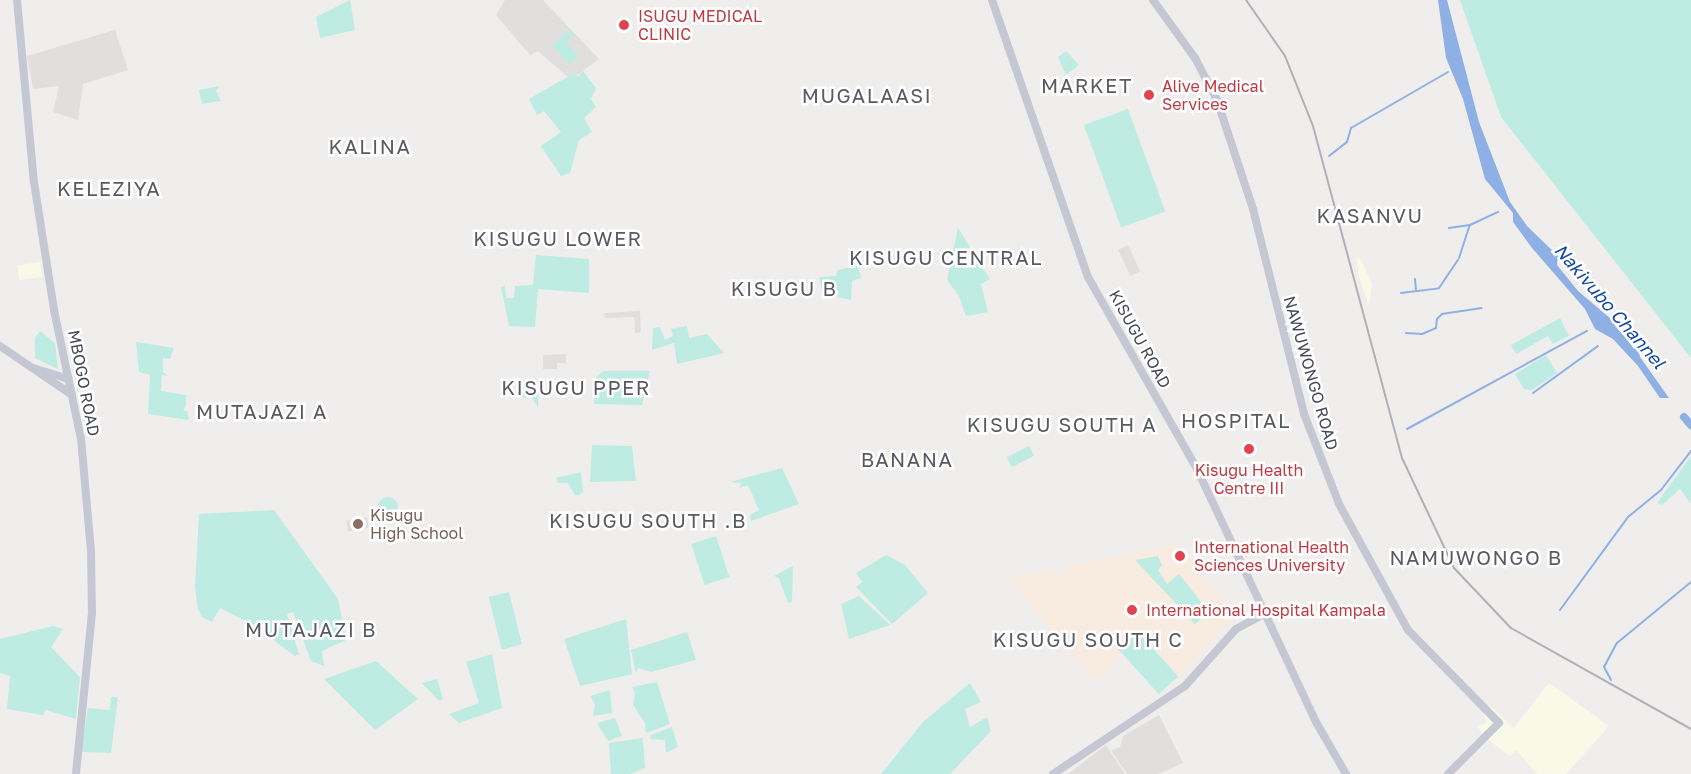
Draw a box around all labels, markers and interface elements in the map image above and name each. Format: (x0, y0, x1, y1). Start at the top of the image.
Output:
place label: ISUGU MEDICAL CLINIC (638, 6, 762, 44)
marker: ISUGU MEDICAL CLINIC (615, 16, 633, 34)
district label: MARKET (1041, 73, 1133, 97)
place label: Alive Medical Services (1162, 76, 1264, 114)
district label: MUGALAASI (802, 83, 932, 107)
marker: Alive Medical Services (1140, 86, 1158, 104)
district label: KALINA (329, 134, 411, 158)
district label: KELEZIYA (57, 176, 161, 200)
district label: KASANVU (1316, 203, 1424, 227)
district label: KISUGU LOWER (473, 226, 643, 250)
water label: Nakivubo Channel (1550, 239, 1670, 373)
district label: KISUGU CENTRAL (849, 245, 1043, 269)
district label: KISUGU B (731, 276, 837, 300)
street label: KISUGU ROAD (1105, 287, 1175, 391)
street label: NAWUWONGO ROAD (1280, 294, 1342, 452)
street label: MBOGO ROAD (64, 328, 104, 438)
district label: KISUGU PPER (501, 375, 651, 399)
district label: MUTAJAZI A (196, 399, 328, 423)
district label: HOSPITAL (1181, 408, 1291, 432)
district label: KISUGU SOUTH A (967, 412, 1157, 436)
marker: Kisugu Health Centre III (1240, 440, 1258, 458)
district label: BANANA (861, 447, 953, 471)
place label: Kisugu Health Centre III (1195, 460, 1303, 498)
place label: Kisugu High School (370, 505, 463, 543)
district label: KISUGU SOUTH .B (549, 508, 747, 532)
marker: Kisugu High School (351, 517, 365, 531)
place label: International Health Sciences University (1194, 537, 1349, 575)
district label: NAMUWONGO B (1389, 545, 1563, 569)
marker: International Health Sciences University (1171, 547, 1189, 565)
place label: International Hospital Kampala (1146, 600, 1386, 620)
marker: International Hospital Kampala (1123, 601, 1141, 619)
district label: MUTAJAZI B (245, 617, 377, 641)
district label: KISUGU SOUTH C (993, 627, 1183, 651)

